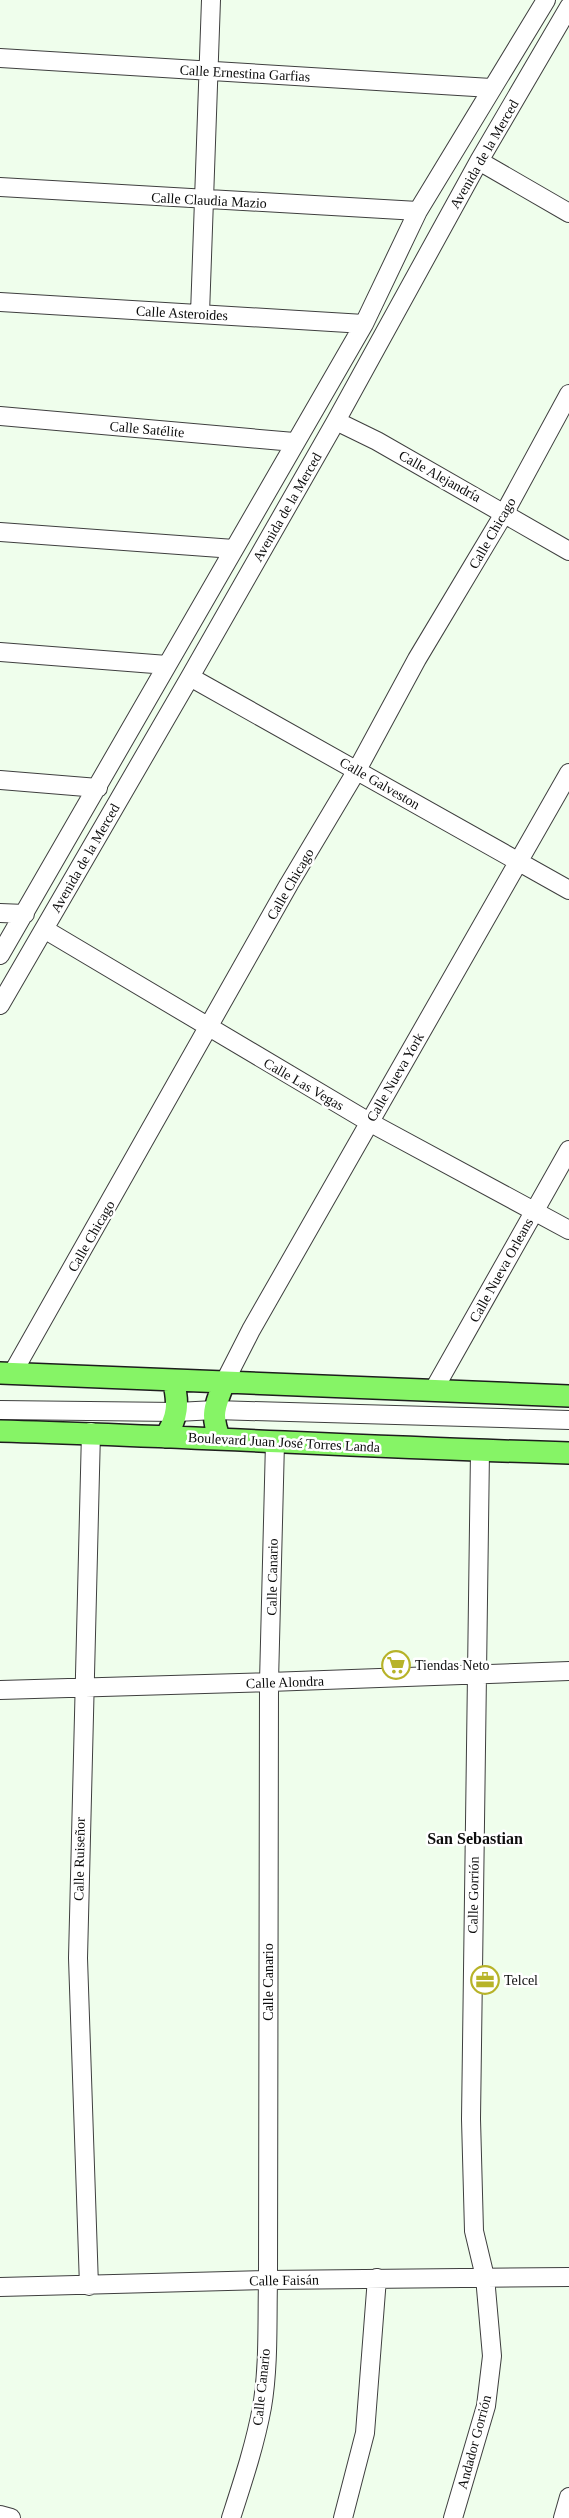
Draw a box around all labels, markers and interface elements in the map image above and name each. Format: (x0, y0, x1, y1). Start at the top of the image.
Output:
street label: Calle Ernestina Garfias (179, 63, 311, 84)
street label: Avenida de la Merced (447, 97, 522, 211)
street label: Calle Claudia Mazio (151, 190, 267, 211)
street label: Calle Asteroides (136, 304, 228, 323)
street label: Calle Satélite (109, 419, 185, 440)
street label: Calle Alejandría (396, 448, 484, 506)
street label: Avenida de la Merced (250, 450, 325, 564)
street label: Calle Chicago (466, 495, 519, 572)
street label: Calle Galveston (337, 754, 422, 812)
street label: Avenida de la Merced (48, 801, 123, 915)
street label: Calle Chicago (264, 846, 317, 923)
street label: Calle Nueva York (364, 1030, 427, 1124)
street label: Calle Las Vegas (261, 1055, 346, 1113)
street label: Calle Chicago (65, 1198, 118, 1275)
street label: Calle Nueva Orleans (467, 1216, 536, 1325)
street label: Boulevard Juan José Torres Landa (188, 1430, 381, 1455)
street label: Calle Canario (264, 1538, 281, 1616)
supermarket icon: Tiendas Neto (381, 1650, 411, 1680)
place label: Tiendas Neto (415, 1658, 490, 1673)
street label: Calle Alondra (246, 1674, 325, 1691)
street label: Calle Ruiseñor (71, 1817, 88, 1901)
district label: San Sebastian (427, 1830, 523, 1847)
street label: Calle Gorrión (465, 1856, 482, 1934)
street label: Calle Canario (261, 1943, 276, 2021)
office icon: Telcel (470, 1965, 500, 1995)
place label: Telcel (504, 1973, 538, 1988)
street label: Calle Faisán (249, 2272, 319, 2289)
street label: Calle Canario (250, 2348, 273, 2426)
street label: Andador Gorrión (455, 2393, 494, 2491)

